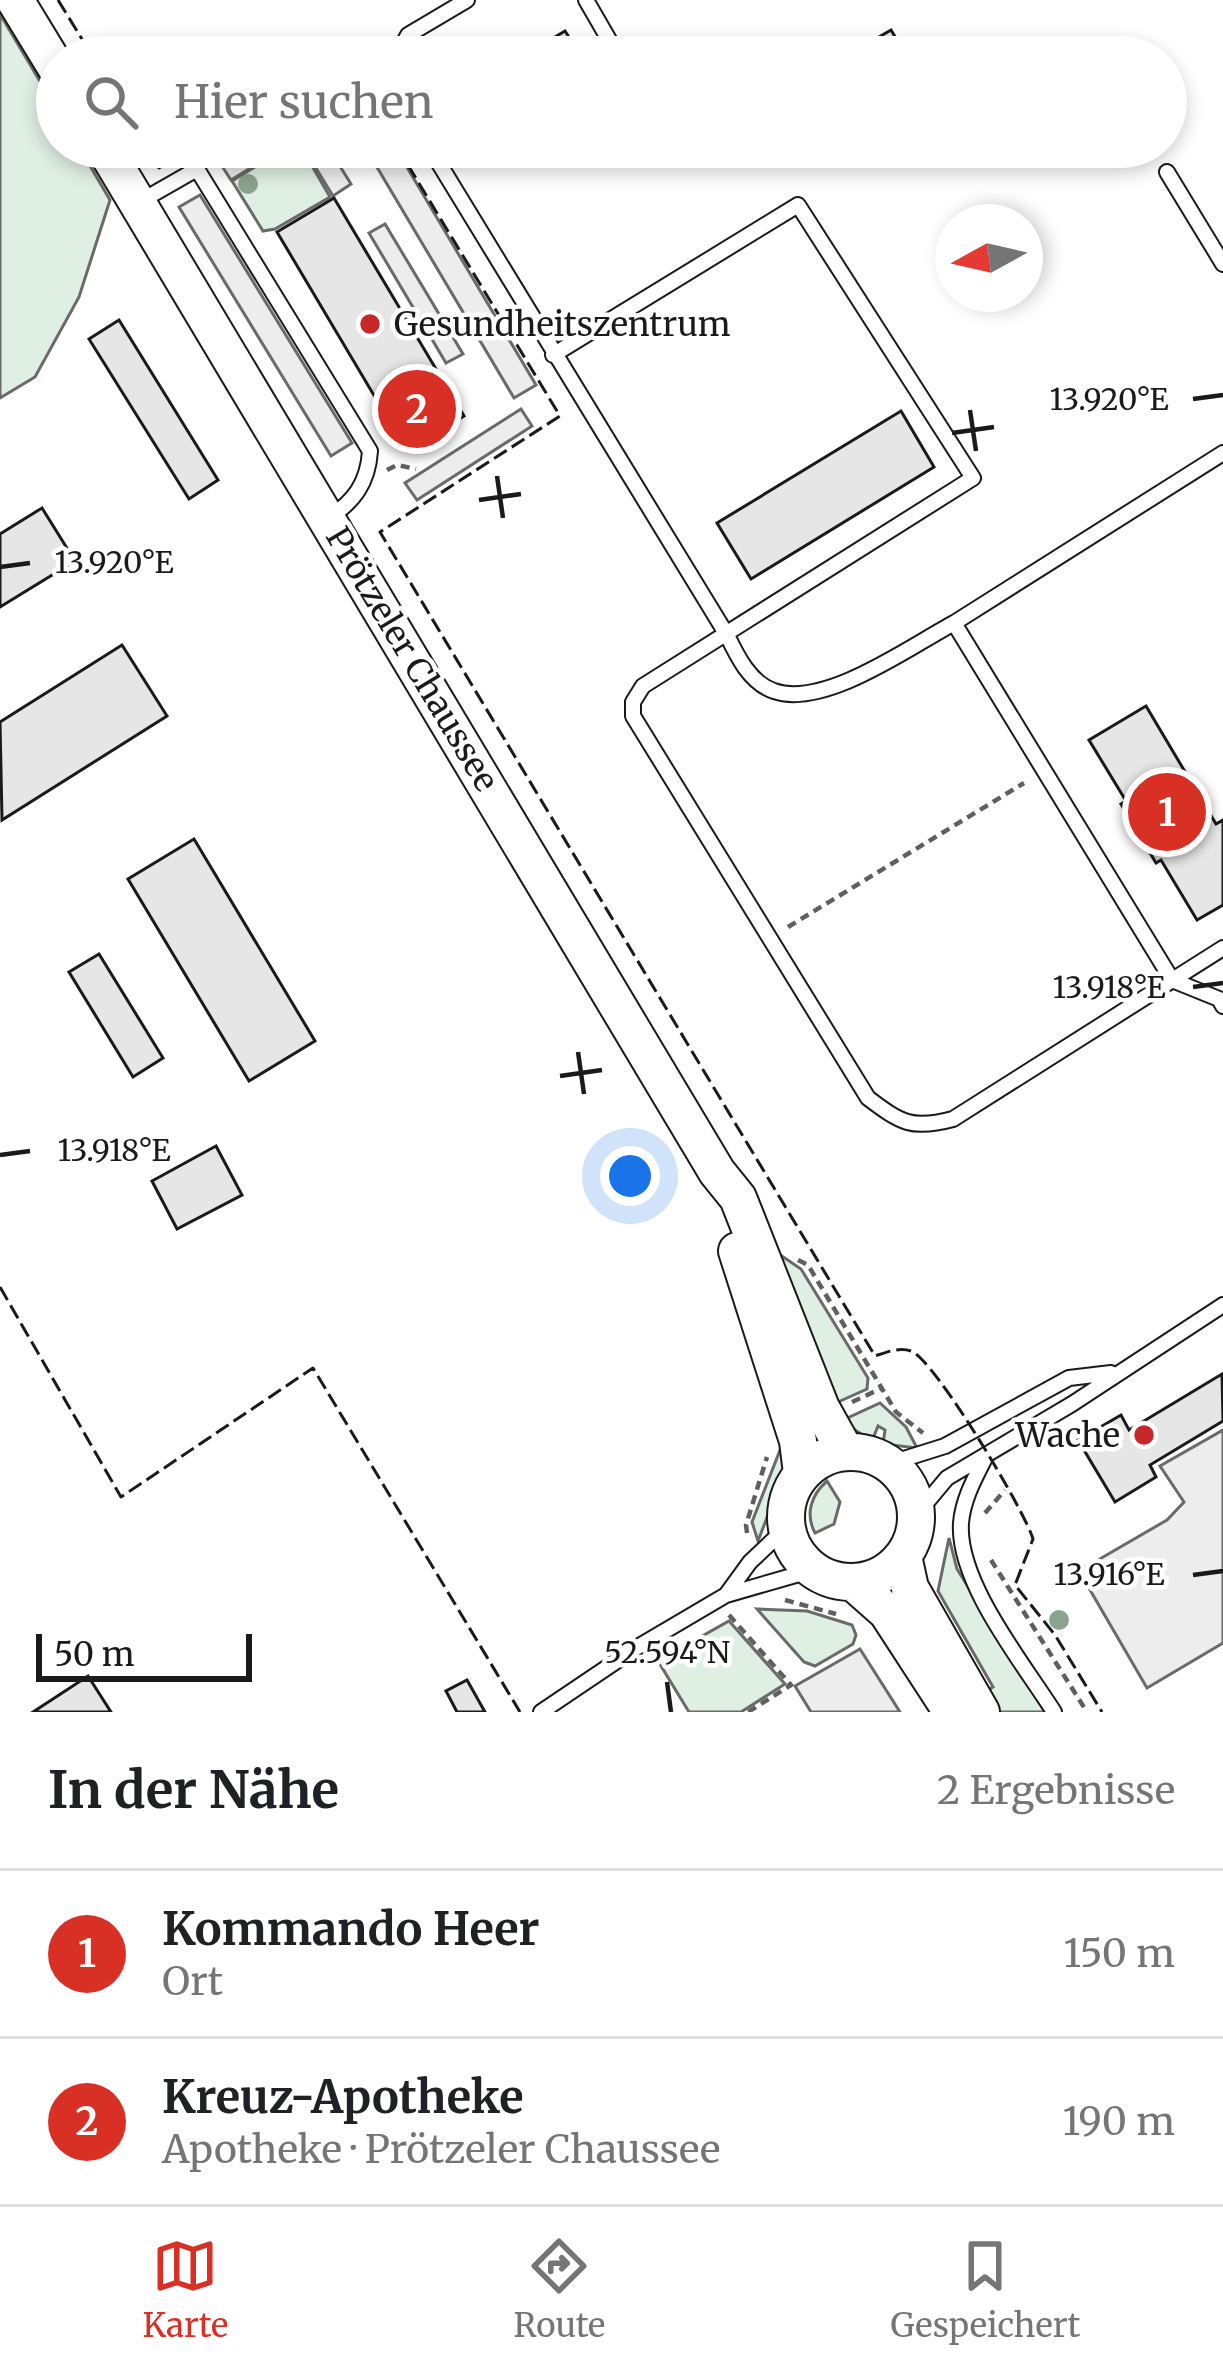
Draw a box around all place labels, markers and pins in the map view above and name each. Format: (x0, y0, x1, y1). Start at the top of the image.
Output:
place label: Gesundheitszentrum (394, 304, 730, 345)
marker: Gesundheitszentrum (357, 311, 383, 337)
pin: 2 (378, 364, 456, 454)
pin: 1 (1128, 767, 1206, 857)
place label: Wache (1014, 1415, 1120, 1456)
marker: Wache (1131, 1422, 1157, 1448)

